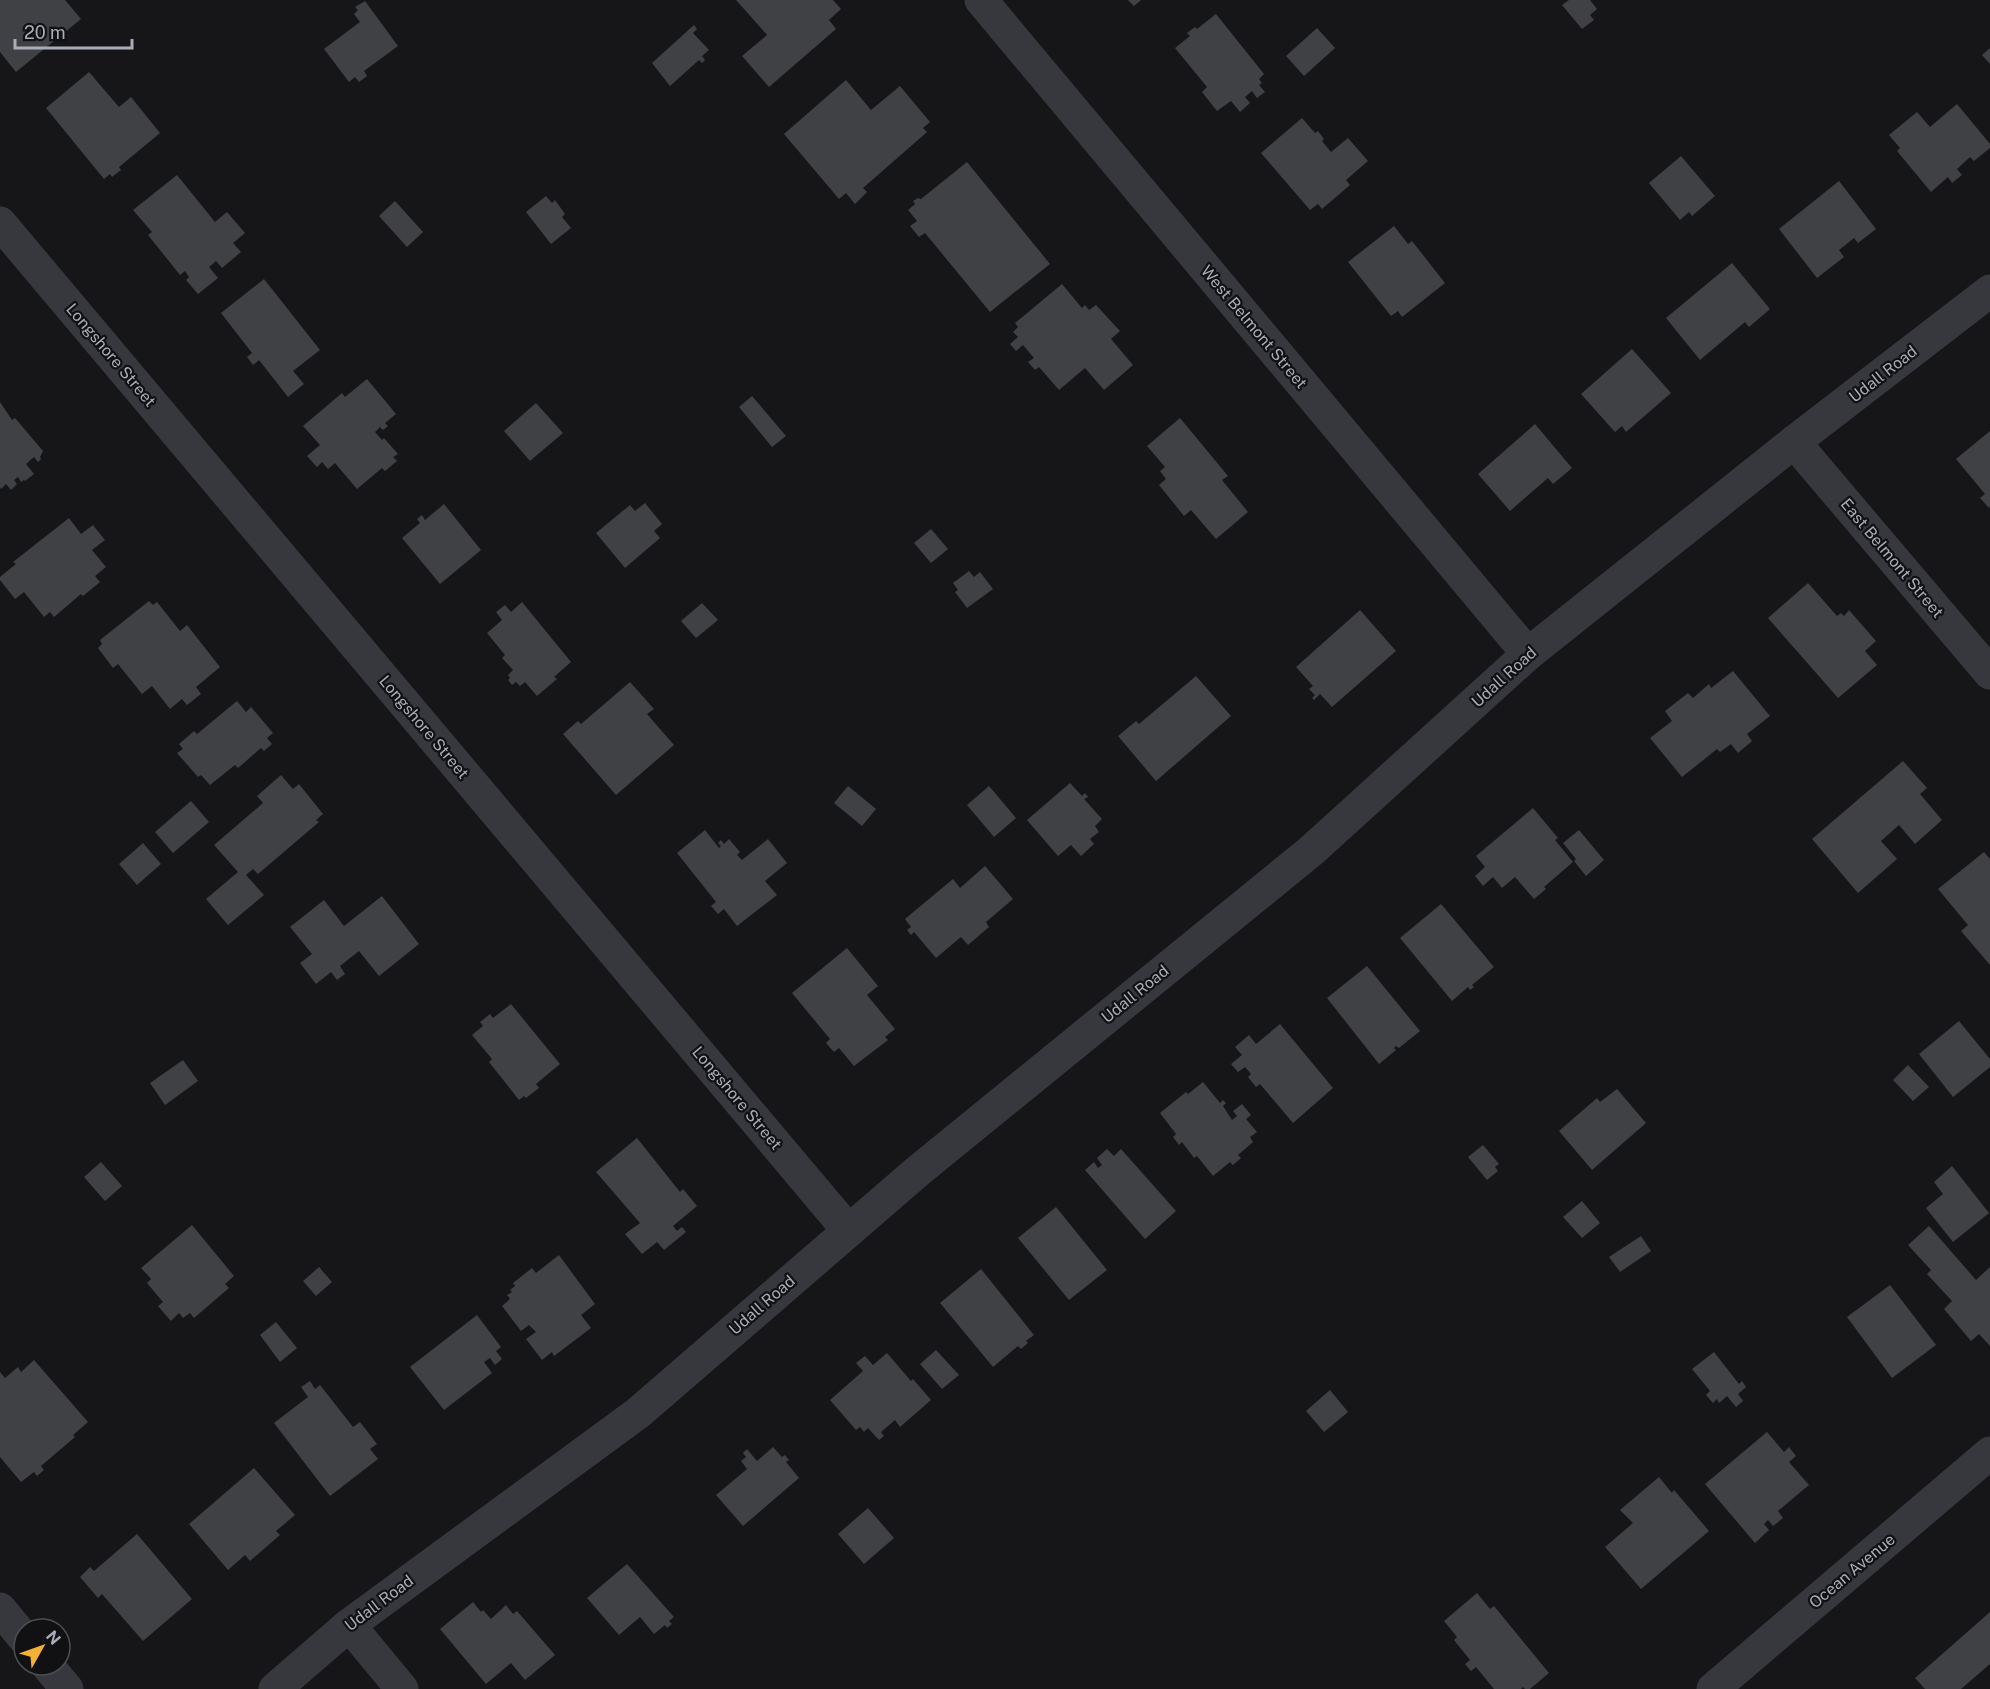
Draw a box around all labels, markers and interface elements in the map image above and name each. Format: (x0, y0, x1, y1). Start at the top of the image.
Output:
scale bar (15, 12, 132, 50)
text: 20 m (24, 22, 66, 43)
street label: West Belmont Street (1197, 262, 1311, 392)
street label: Longshore Street (62, 300, 160, 410)
street label: Udall Road (1845, 342, 1921, 406)
street label: East Belmont Street (1837, 494, 1947, 622)
street label: Udall Road (1468, 643, 1540, 711)
street label: Longshore Street (375, 672, 473, 782)
street label: Udall Road (1098, 961, 1172, 1027)
street label: Longshore Street (688, 1043, 786, 1153)
street label: Udall Road (725, 1271, 799, 1339)
street label: Ocean Avenue (1805, 1530, 1899, 1612)
street label: Udall Road (341, 1571, 417, 1635)
north arrow (12, 1617, 72, 1677)
text: N (42, 1627, 64, 1649)

